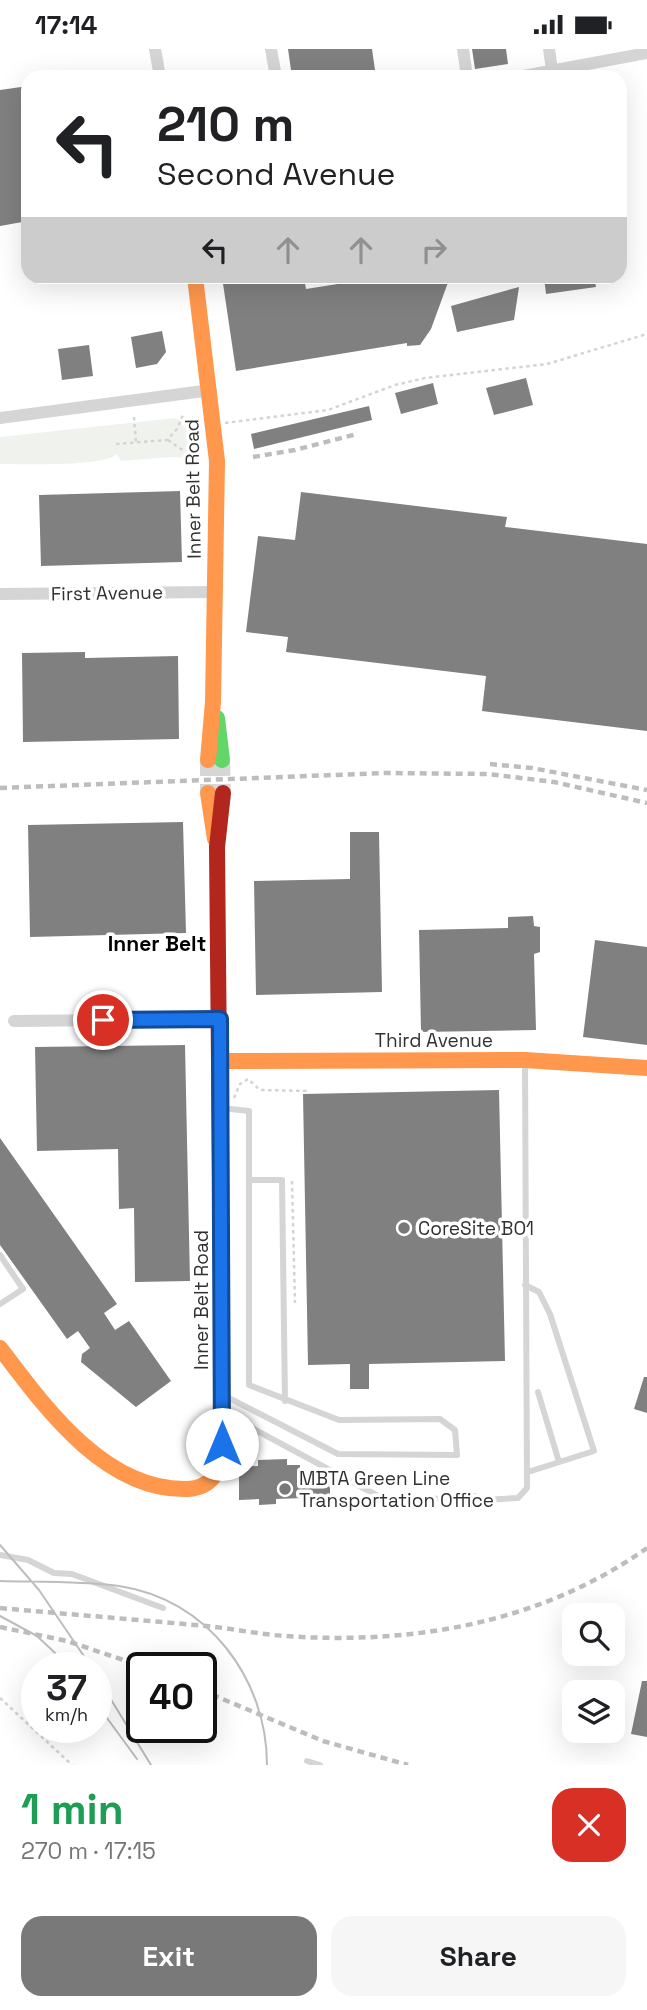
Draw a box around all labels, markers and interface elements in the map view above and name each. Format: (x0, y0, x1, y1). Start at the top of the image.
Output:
text: 17:14 (35, 8, 97, 42)
text: 210 m (157, 93, 294, 155)
icon: left (42, 98, 133, 189)
text: Second Avenue (157, 154, 396, 194)
icon: left (196, 231, 234, 269)
icon: ahead (269, 231, 307, 269)
icon: ahead (342, 231, 380, 269)
icon: right (415, 231, 453, 269)
street label: Inner Belt Road (179, 419, 207, 559)
street label: First Avenue (51, 580, 163, 606)
district label: Inner Belt (108, 930, 206, 957)
pin (73, 990, 133, 1050)
icon: arrive (84, 1001, 122, 1039)
street label: Third Avenue (375, 1028, 493, 1053)
place label: CoreSite BO1 (418, 1216, 534, 1241)
marker: CoreSite BO1 (396, 1220, 412, 1236)
street label: Inner Belt Road (189, 1230, 214, 1370)
position arrow (185, 1407, 259, 1481)
place label: MBTA Green Line Transportation Office (299, 1466, 494, 1513)
marker: MBTA Green Line Transportation Office (277, 1481, 293, 1497)
map controls (562, 1603, 625, 1743)
button: search (562, 1603, 625, 1666)
speed limit sign: 40 (126, 1652, 217, 1743)
text: 37 (46, 1666, 87, 1710)
button: layers (562, 1680, 625, 1743)
text: km/h (45, 1703, 88, 1726)
text: 1 min (21, 1783, 124, 1836)
button: close (552, 1788, 626, 1862)
text: 270 m · 17:15 (21, 1836, 156, 1866)
button: Exit (21, 1916, 317, 1996)
button: Share (331, 1916, 626, 1996)

